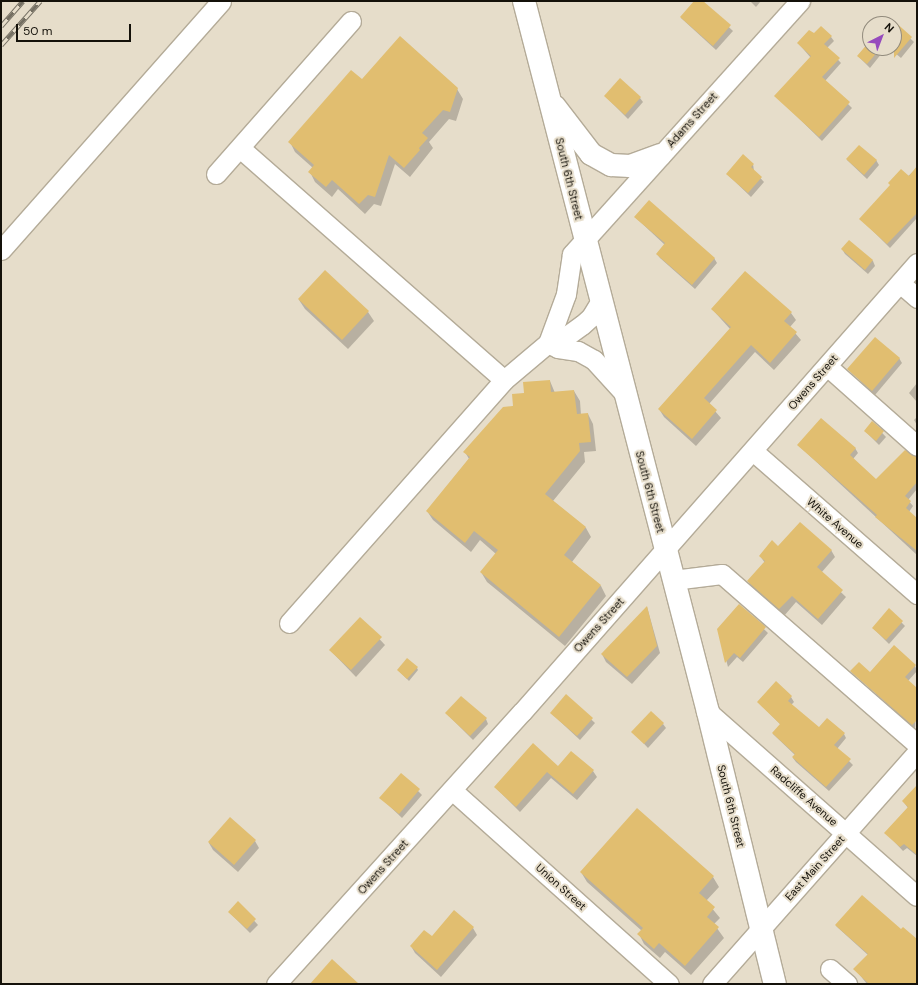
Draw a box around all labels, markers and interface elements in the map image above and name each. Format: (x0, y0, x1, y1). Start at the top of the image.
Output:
scale bar (18, 16, 133, 42)
north arrow (862, 16, 902, 56)
text: N (882, 20, 897, 36)
text: 50 m (23, 23, 52, 39)
street label: Adams Street (664, 90, 720, 150)
street label: South 6th Street (552, 136, 586, 222)
street label: Owens Street (785, 352, 841, 412)
street label: South 6th Street (633, 450, 667, 534)
street label: White Avenue (804, 495, 866, 551)
street label: Owens Street (571, 595, 627, 655)
street label: South 6th Street (714, 763, 748, 849)
street label: Radcliffe Avenue (768, 763, 840, 829)
street label: East Main Street (782, 833, 848, 903)
street label: Owens Street (355, 837, 411, 897)
street label: Union Street (533, 861, 589, 913)

